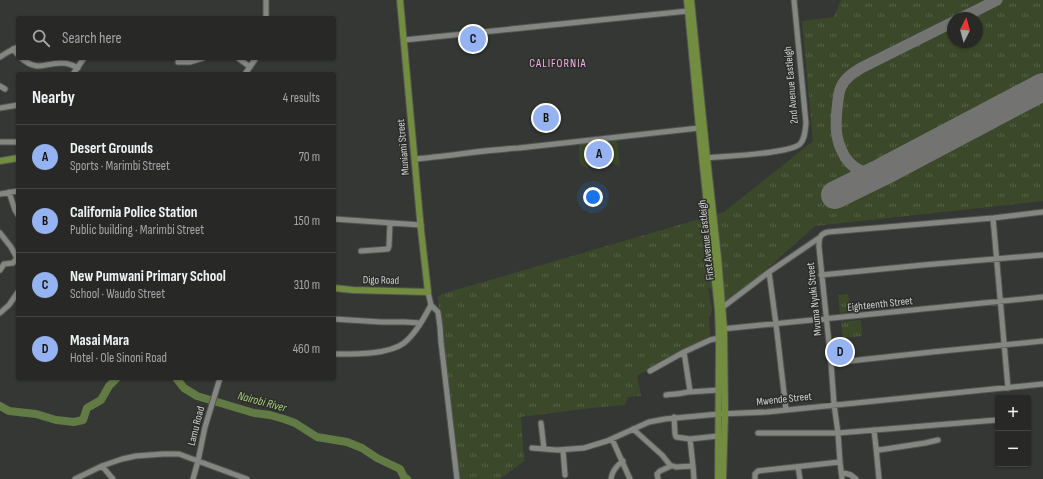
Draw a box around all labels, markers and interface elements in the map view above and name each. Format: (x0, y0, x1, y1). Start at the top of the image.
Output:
north arrow (947, 12, 983, 48)
search box (16, 16, 336, 60)
pin: C (460, 24, 486, 54)
icon: search (30, 27, 52, 49)
text: Search here (62, 29, 122, 48)
street label: 2nd Avenue Eastleigh (781, 45, 801, 124)
district label: CALIFORNIA (529, 56, 587, 71)
text: Nearby (32, 88, 75, 108)
text: 4 results (283, 90, 320, 106)
pin: B (533, 103, 559, 133)
street label: Muniami Street (394, 118, 412, 176)
text: Desert Grounds (70, 139, 153, 158)
pin: A (586, 139, 612, 169)
text: A (42, 149, 48, 165)
text: 70 m (299, 149, 320, 165)
text: Sports · Marimbi Street (70, 158, 170, 174)
your location (583, 187, 603, 207)
street label: First Avenue Eastleigh (695, 199, 717, 281)
text: California Police Station (70, 203, 197, 222)
text: B (42, 213, 48, 229)
text: 150 m (294, 213, 320, 229)
text: Public building · Marimbi Street (70, 222, 204, 238)
street label: Mvuma Nyuki Street (804, 261, 824, 337)
text: New Pumwani Primary School (70, 267, 226, 286)
street label: Digo Road (363, 273, 400, 287)
text: C (42, 277, 48, 293)
text: 310 m (294, 277, 320, 293)
text: School · Waudo Street (70, 286, 165, 302)
street label: Eighteenth Street (847, 294, 914, 314)
text: Masai Mara (70, 331, 129, 350)
pin: D (827, 337, 853, 367)
text: D (42, 341, 48, 357)
text: 460 m (293, 341, 320, 357)
text: Hotel · Ole Sinoni Road (70, 350, 167, 366)
water label: Nairobi River (236, 388, 289, 416)
street label: Mwende Street (756, 390, 813, 408)
map controls (995, 395, 1031, 467)
button: + (995, 395, 1031, 431)
street label: Lamu Road (185, 405, 207, 447)
button: − (995, 431, 1031, 467)

